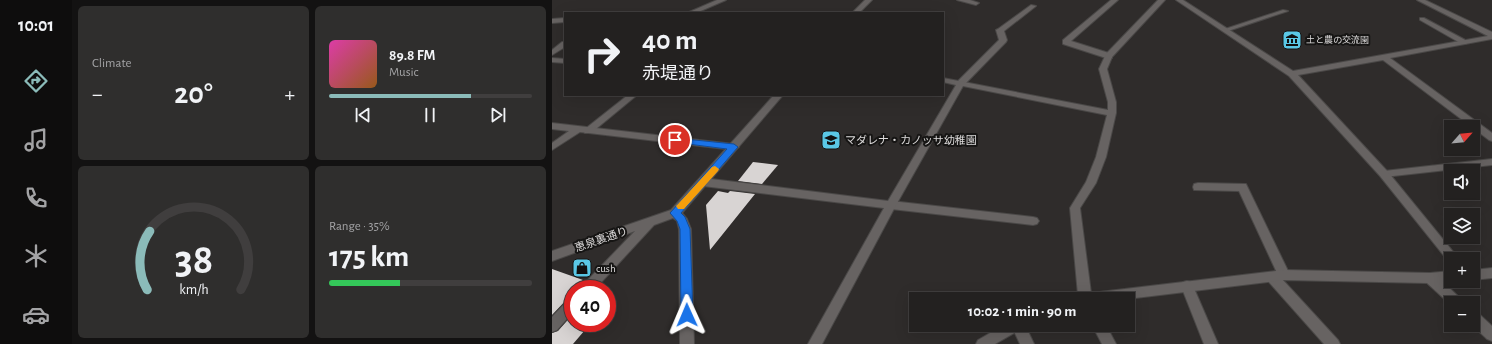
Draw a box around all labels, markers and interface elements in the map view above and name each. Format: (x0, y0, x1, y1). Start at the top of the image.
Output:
text: 10:01 (18, 17, 54, 35)
text: 40 m (642, 27, 698, 55)
icon: right (576, 28, 628, 80)
museum icon: 土と農の交流園 (1281, 29, 1303, 51)
place label: 土と農の交流園 (1306, 35, 1369, 45)
text: 89.8 FM (389, 48, 435, 63)
text: Climate (92, 57, 131, 70)
text: 赤堤通り (642, 65, 714, 83)
text: Music (389, 66, 419, 79)
icon: directions (22, 67, 50, 95)
text: 20° (174, 79, 213, 109)
text: − (92, 83, 103, 105)
text: + (284, 83, 295, 105)
icon: previous (352, 104, 374, 126)
icon: pause (419, 104, 441, 126)
icon: next (487, 104, 509, 126)
north arrow (1444, 120, 1480, 156)
map controls (1444, 120, 1480, 332)
pin (658, 123, 692, 157)
icon: music (22, 126, 50, 154)
icon: arrive (664, 129, 686, 151)
school or university icon: マダレナ・カノッサ幼稚園 (820, 129, 842, 151)
place label: マダレナ・カノッサ幼稚園 (845, 134, 977, 146)
button: sound (1444, 164, 1480, 200)
icon: phone (22, 184, 50, 212)
button: layers (1444, 208, 1480, 244)
text: Range · 35% (329, 220, 390, 233)
street label: 恵泉裏通り (573, 224, 629, 254)
text: 38 (174, 240, 213, 281)
icon: climate (22, 242, 50, 270)
text: 175 km (329, 242, 409, 272)
button: + (1444, 252, 1480, 288)
shop icon: cush (571, 257, 593, 279)
place label: cush (596, 263, 616, 274)
speed limit sign: 40 (564, 280, 616, 332)
text: km/h (179, 283, 208, 297)
position arrow (666, 294, 708, 336)
button: − (1444, 296, 1480, 332)
icon: car (22, 301, 50, 329)
text: 10:02 · 1 min · 90 m (968, 304, 1076, 319)

